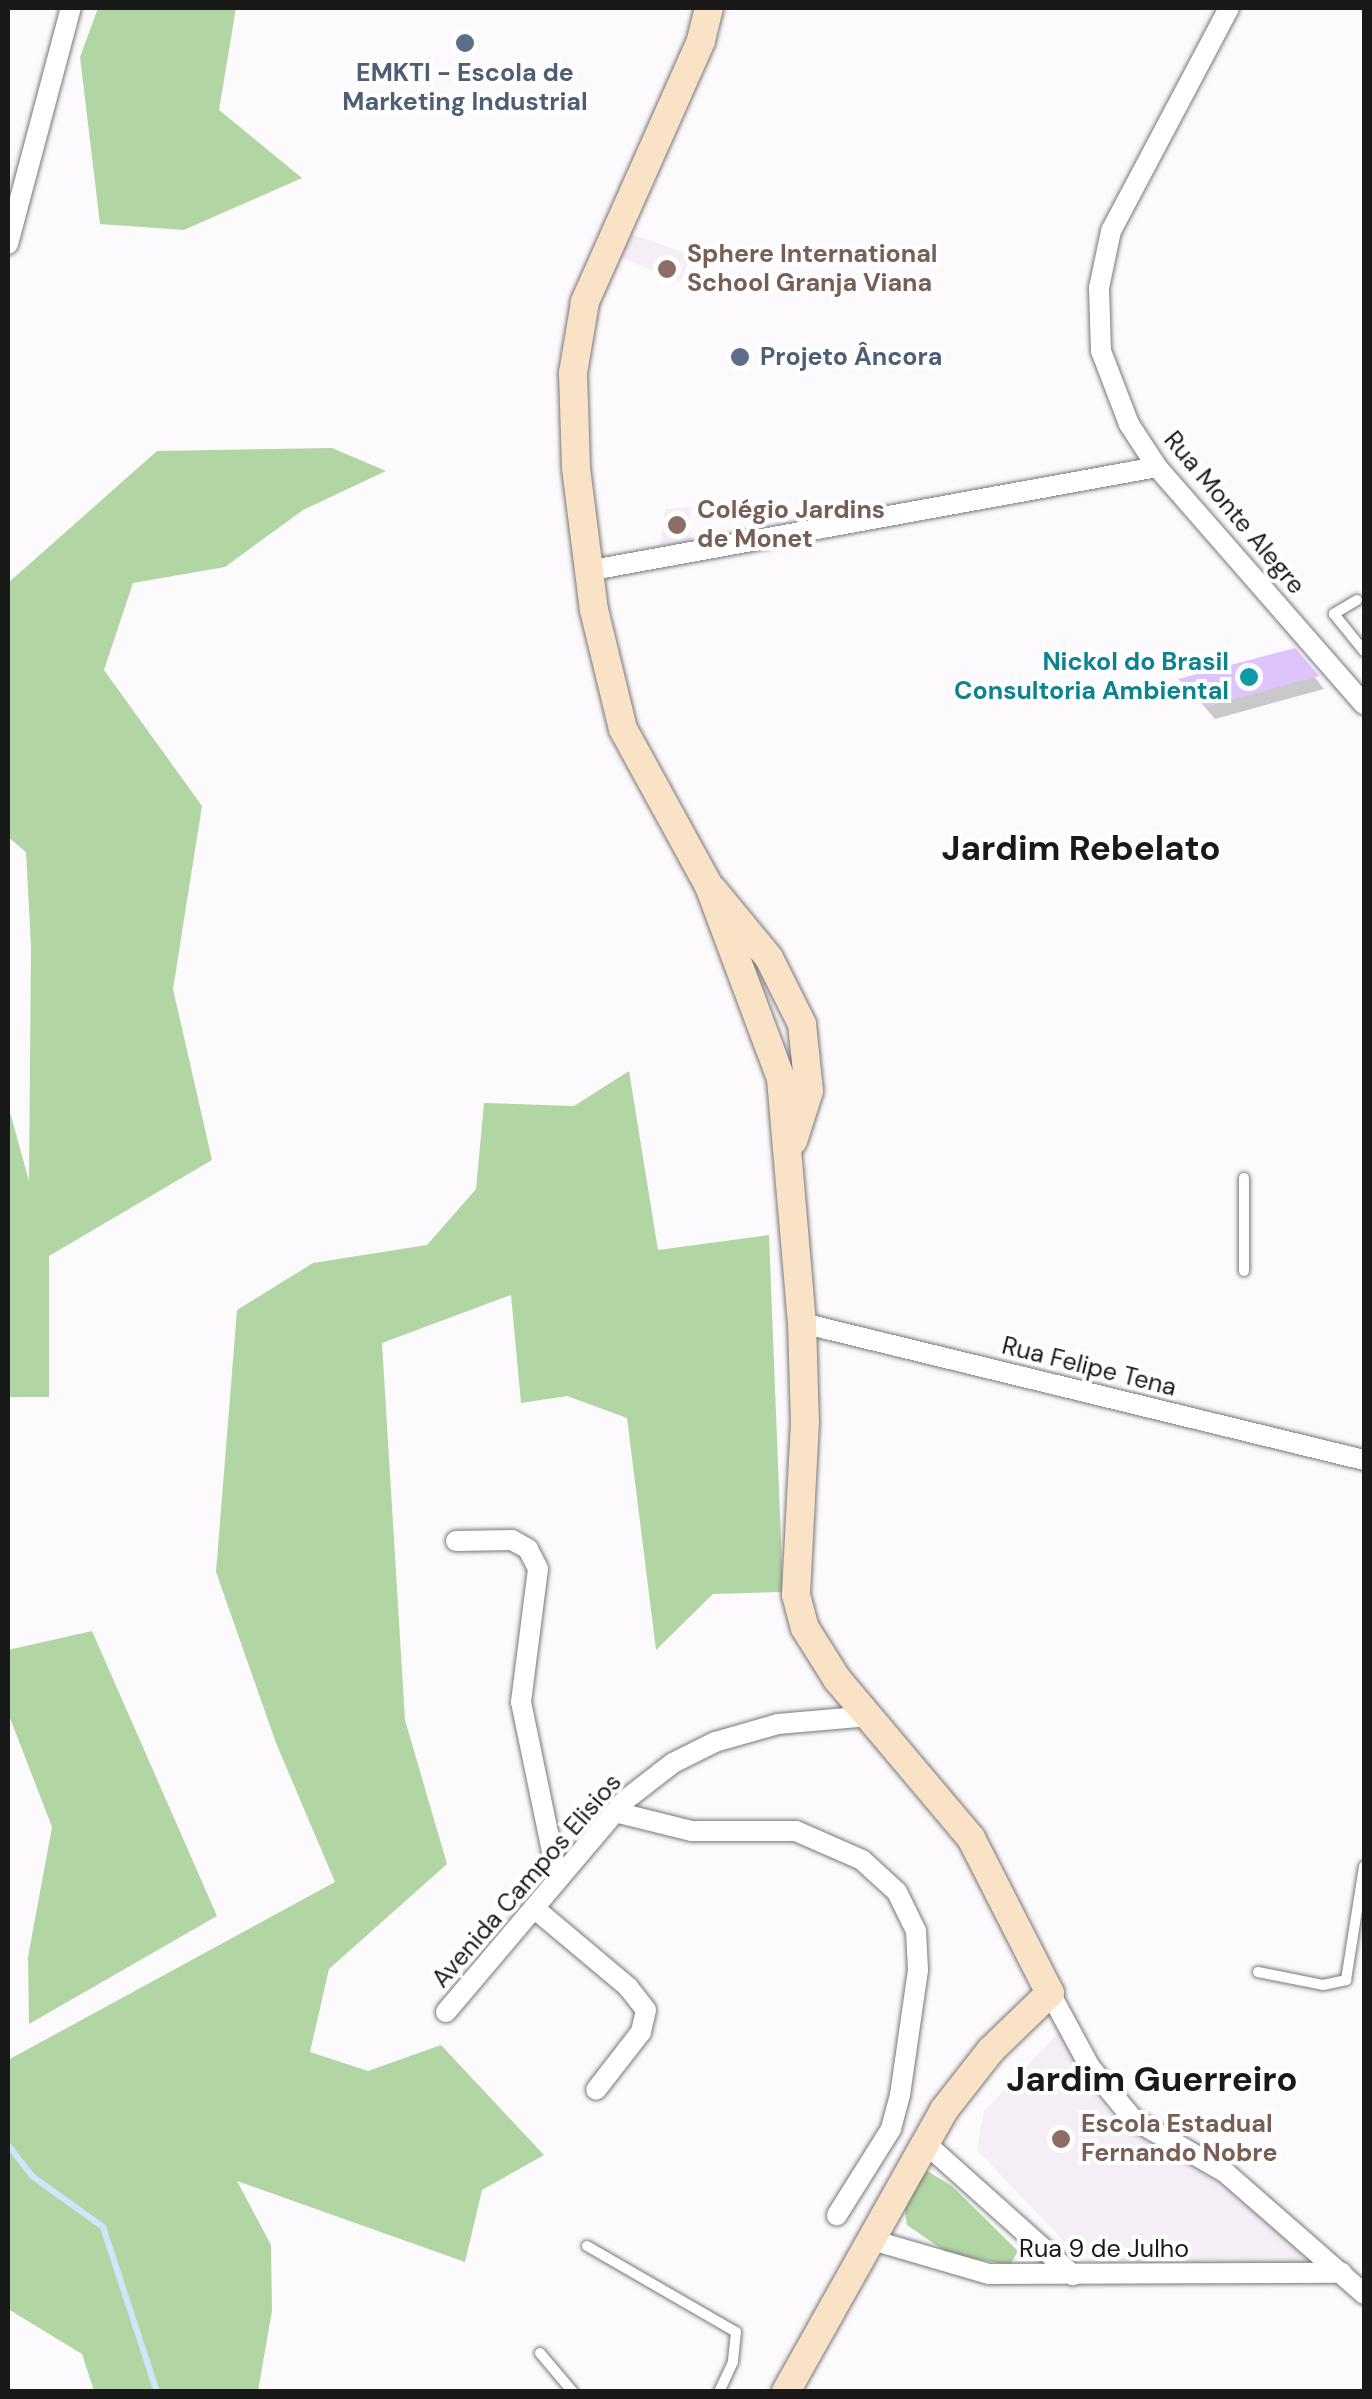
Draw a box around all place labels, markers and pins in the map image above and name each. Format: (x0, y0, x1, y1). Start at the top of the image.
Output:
marker: EMKTI - Escola de Marketing Industrial (454, 32, 476, 54)
place label: EMKTI - Escola de Marketing Industrial (342, 59, 588, 118)
place label: Sphere International School Granja Viana (687, 240, 938, 299)
marker: Sphere International School Granja Viana (656, 258, 678, 280)
place label: Projeto Âncora (760, 342, 942, 372)
marker: Projeto Âncora (729, 346, 751, 368)
place label: Colégio Jardins de Monet (697, 496, 885, 555)
marker: Colégio Jardins de Monet (666, 514, 688, 536)
place label: Nickol do Brasil Consultoria Ambiental (954, 648, 1229, 707)
marker: Nickol do Brasil Consultoria Ambiental (1238, 666, 1260, 688)
place label: Escola Estadual Fernando Nobre (1081, 2110, 1277, 2169)
marker: Escola Estadual Fernando Nobre (1050, 2128, 1072, 2150)

